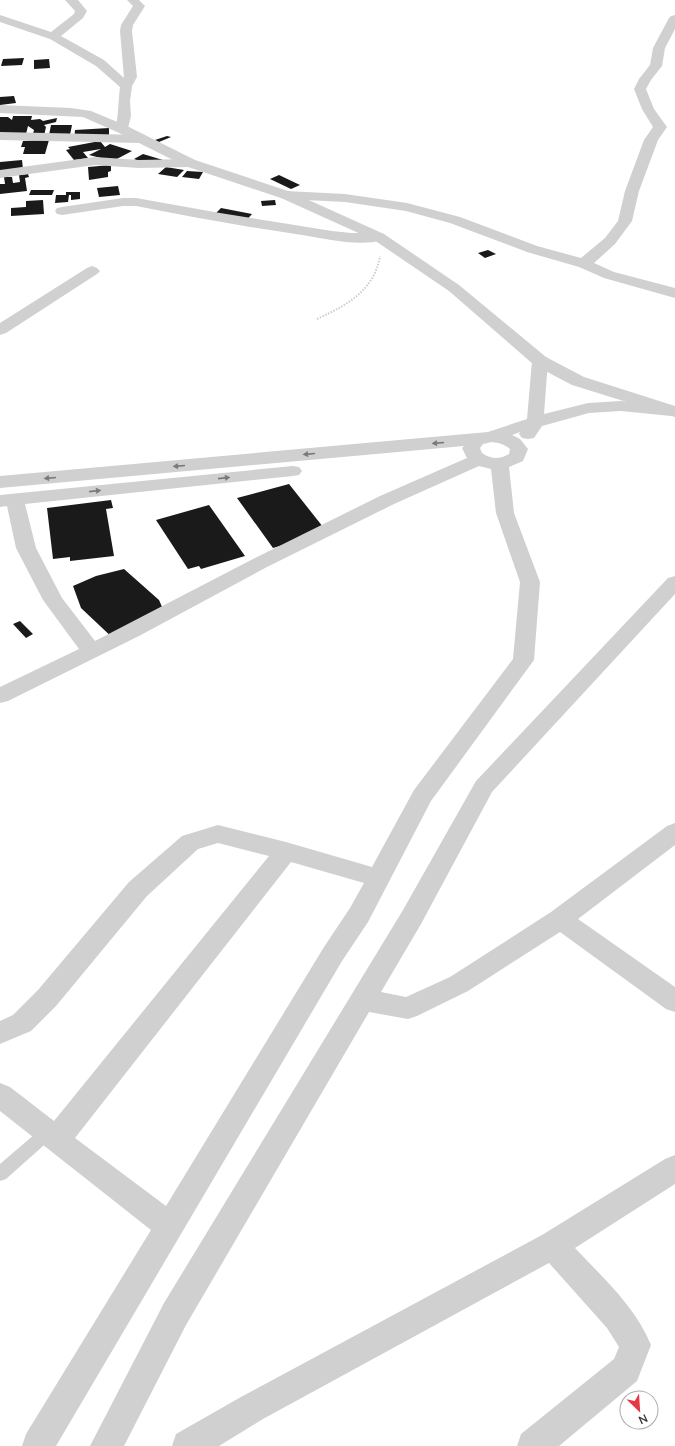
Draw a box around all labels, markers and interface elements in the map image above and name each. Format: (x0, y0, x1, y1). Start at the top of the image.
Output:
one-way arrow (432, 439, 444, 446)
one-way arrow (303, 451, 315, 458)
one-way arrow (173, 463, 185, 469)
one-way arrow (44, 474, 56, 481)
one-way arrow (218, 475, 230, 481)
one-way arrow (88, 488, 101, 495)
north arrow (619, 1390, 659, 1430)
text: N (637, 1412, 650, 1427)

